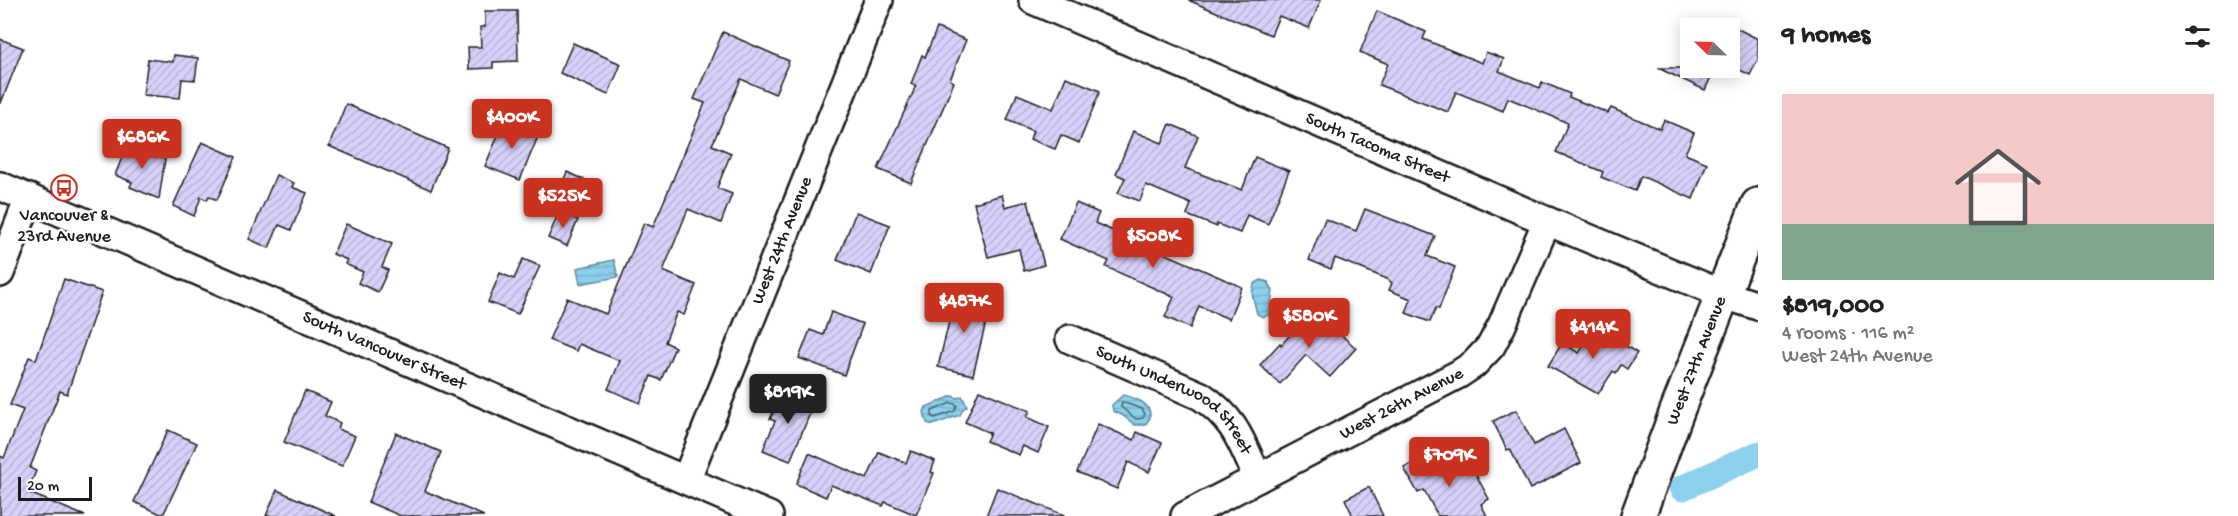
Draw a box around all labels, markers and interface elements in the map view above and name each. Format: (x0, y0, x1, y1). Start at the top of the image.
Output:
north arrow (1680, 18, 1740, 78)
map controls (1680, 18, 1740, 78)
icon: filters (2181, 20, 2214, 53)
text: 9 homes (1782, 21, 1870, 52)
pin: $400K (470, 99, 554, 150)
text: $400K (486, 107, 538, 130)
street label: South Tacoma Street (1302, 108, 1454, 189)
pin: $686K (100, 119, 184, 170)
text: $686K (116, 127, 168, 150)
icon: home (1944, 133, 2052, 241)
bus stop icon: Vancouver & 23rd Avenue (49, 173, 79, 203)
street label: West 24th Avenue (747, 173, 818, 307)
pin: $525K (521, 178, 605, 229)
text: $525K (538, 186, 588, 209)
place label: Vancouver & 23rd Avenue (17, 206, 111, 248)
pin: $508K (1111, 218, 1195, 269)
text: $508K (1127, 226, 1179, 249)
pin: $487K (922, 283, 1006, 334)
text: $487K (939, 291, 989, 314)
text: $819,000 (1782, 292, 1884, 323)
street label: West 27th Avenue (1662, 293, 1732, 428)
pin: $580K (1267, 298, 1351, 349)
text: $580K (1283, 306, 1335, 329)
street label: South Vancouver Street (299, 307, 471, 396)
pin: $414K (1551, 309, 1635, 360)
text: $414K (1569, 317, 1617, 340)
text: 4 rooms · 116 m² (1782, 323, 1915, 346)
street label: South Underwood Street (1092, 341, 1257, 459)
text: West 24th Avenue (1782, 346, 1933, 369)
street label: West 26th Avenue (1336, 363, 1468, 444)
pin: $819K (746, 374, 830, 425)
text: $819K (763, 382, 813, 405)
pin: $709K (1407, 437, 1491, 488)
text: $709K (1423, 445, 1475, 468)
scale bar (18, 474, 92, 502)
text: 20 m (27, 478, 59, 497)

